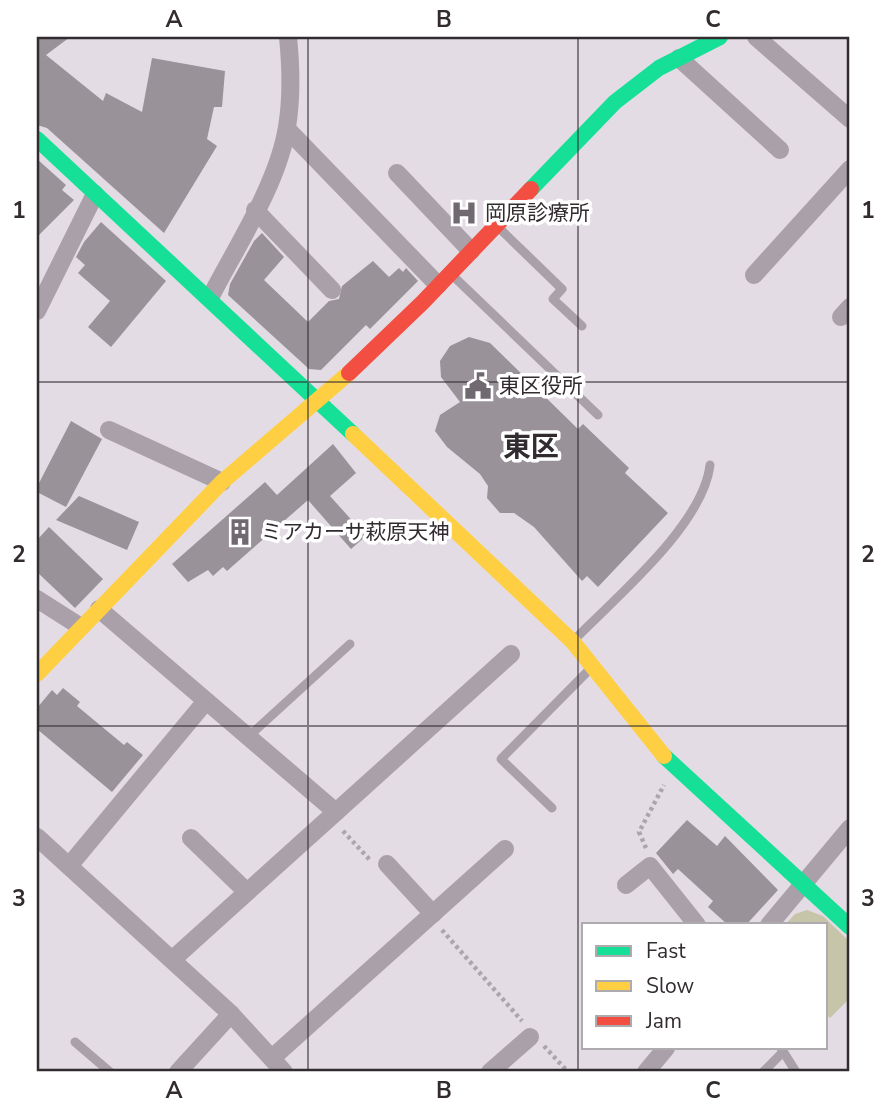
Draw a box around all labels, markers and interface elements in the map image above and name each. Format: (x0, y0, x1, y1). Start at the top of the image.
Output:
text: A (165, 4, 183, 35)
text: B (436, 4, 452, 35)
text: C (705, 4, 721, 35)
text: 1 (12, 195, 26, 226)
text: 1 (861, 195, 875, 226)
hospital icon: 岡原診療所 (449, 198, 479, 228)
place label: 岡原診療所 (485, 199, 590, 227)
public building icon: 東区役所 (463, 371, 493, 401)
place label: 東区役所 (499, 372, 583, 400)
district label: 東区 (503, 428, 559, 466)
building icon: ミアカーサ萩原天神 (225, 517, 255, 547)
place label: ミアカーサ萩原天神 (261, 518, 450, 546)
text: 2 (12, 539, 26, 570)
text: 2 (861, 539, 875, 570)
text: 3 (12, 883, 26, 914)
text: 3 (861, 883, 875, 914)
legend (582, 923, 828, 1050)
text: Fast (646, 937, 686, 965)
text: Slow (646, 972, 695, 1000)
text: Jam (645, 1007, 682, 1035)
text: A (165, 1075, 183, 1106)
text: B (436, 1075, 452, 1106)
text: C (705, 1075, 721, 1106)

